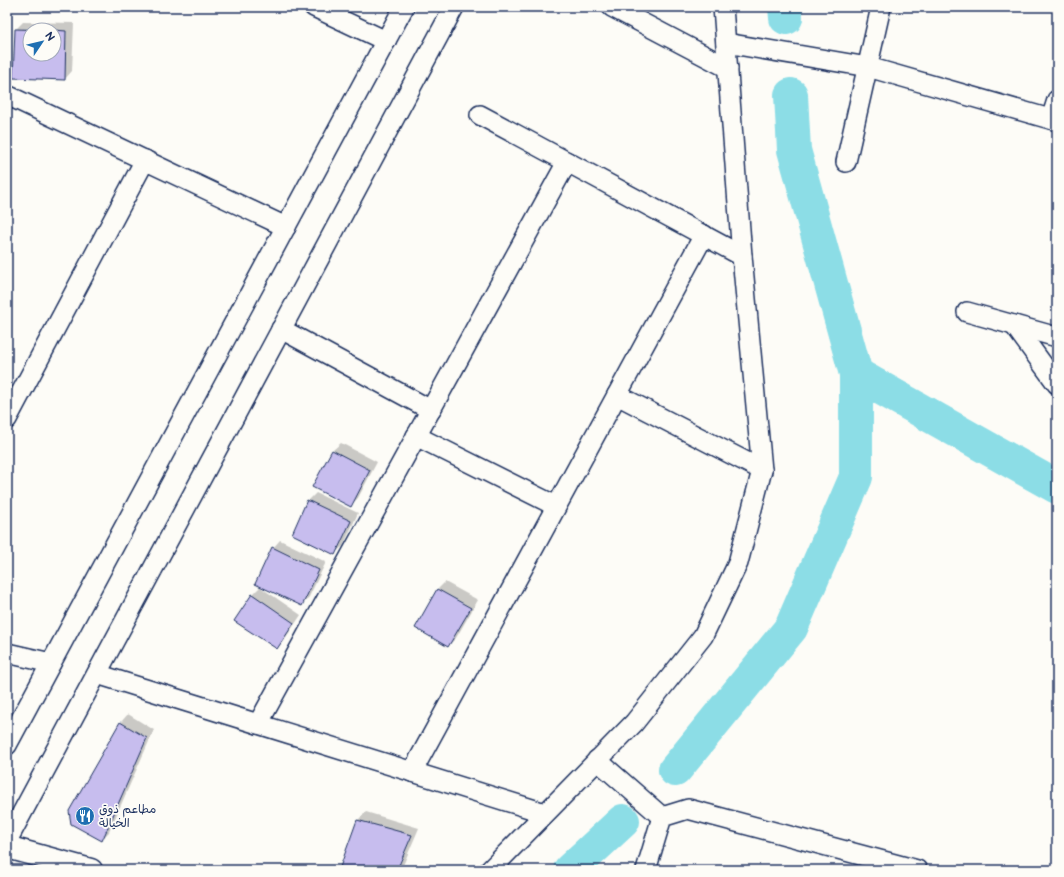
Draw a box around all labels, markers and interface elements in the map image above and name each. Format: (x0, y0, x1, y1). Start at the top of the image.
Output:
north arrow (22, 22, 62, 62)
text: N (42, 29, 57, 44)
place label: مطاعم ذوق الخيالة (99, 802, 156, 831)
restaurant icon: مطاعم ذوق الخيالة (74, 805, 96, 827)

